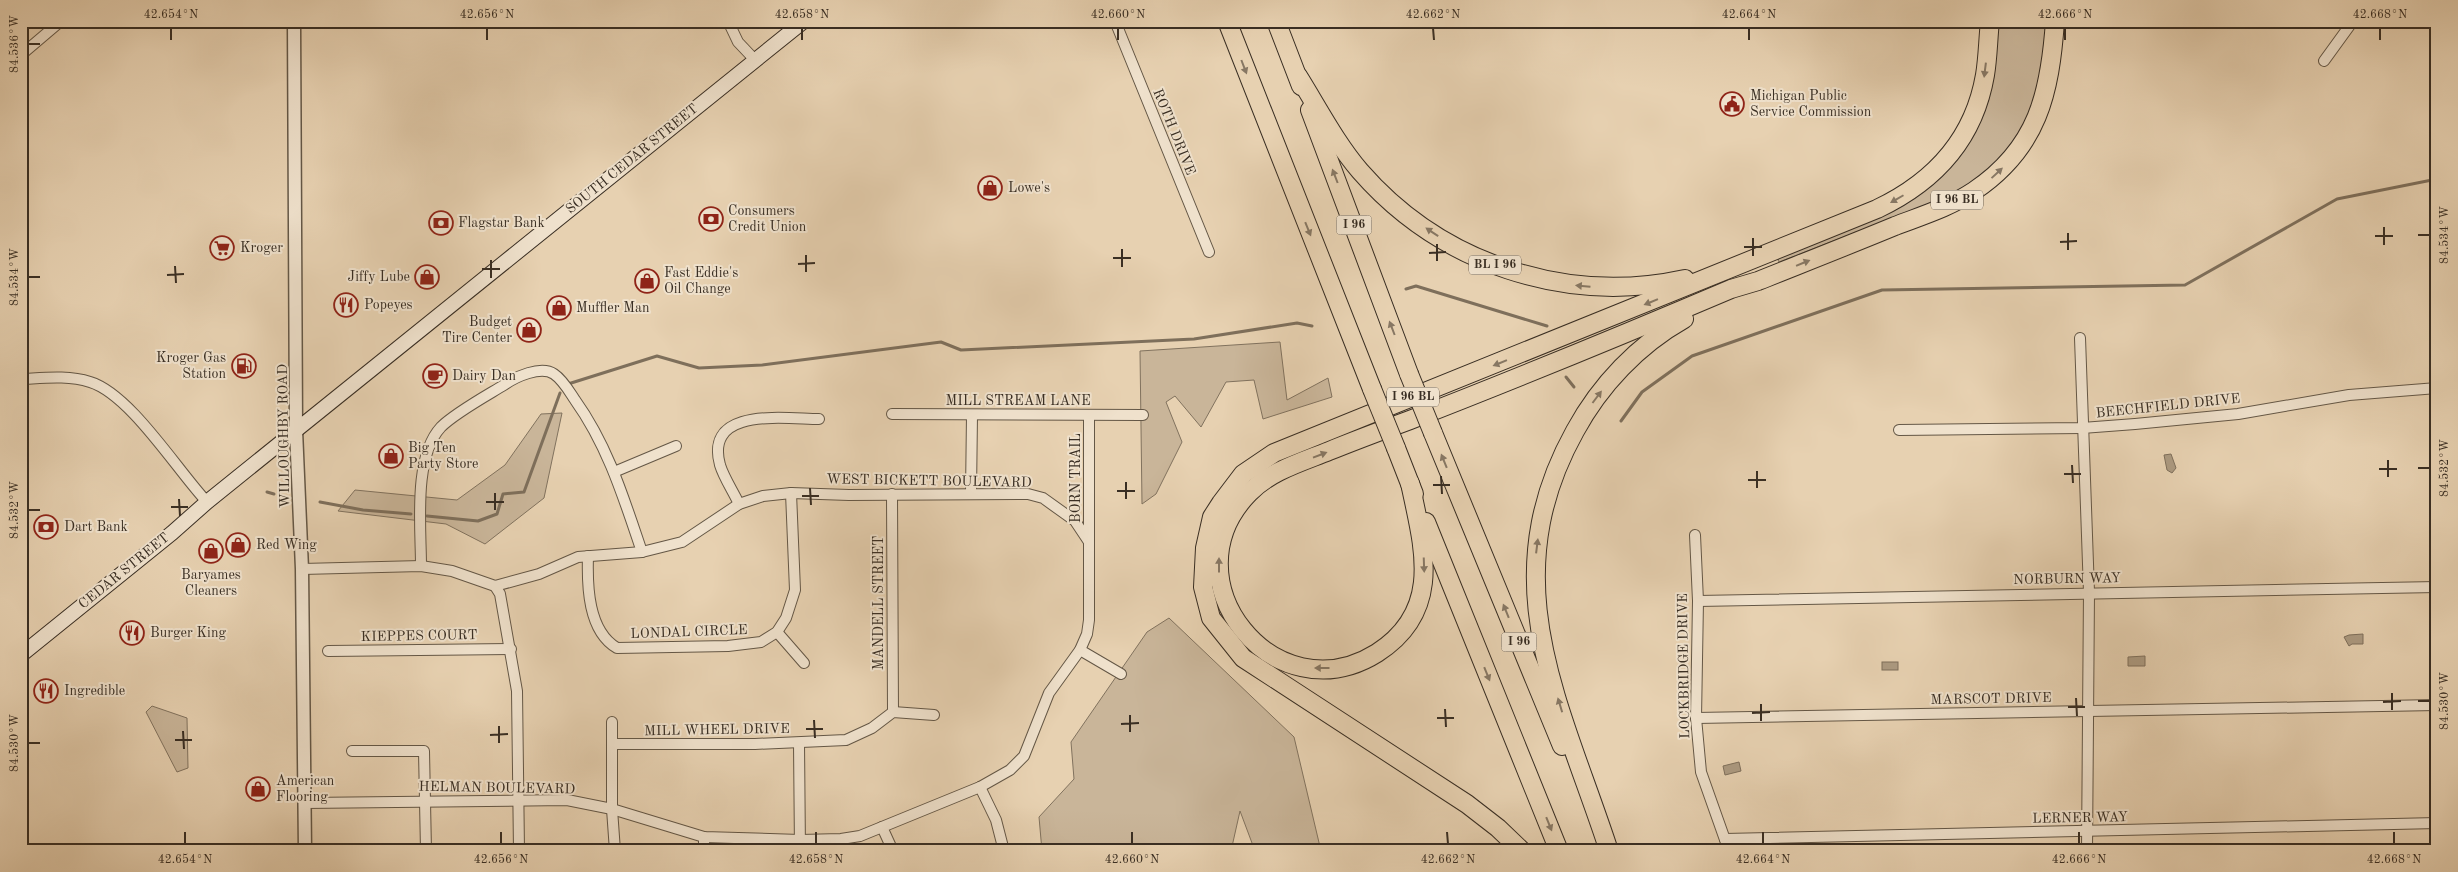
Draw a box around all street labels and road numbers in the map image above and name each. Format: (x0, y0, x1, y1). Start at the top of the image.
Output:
street label: ROTH DRIVE (1150, 87, 1198, 177)
street label: SOUTH CEDAR STREET (563, 101, 701, 217)
road number: I 96 BL (1931, 190, 1983, 210)
road number: I 96 (1336, 216, 1372, 234)
road number: BL I 96 (1469, 256, 1521, 274)
street label: WILLOUGHBY ROAD (276, 364, 292, 508)
road number: I 96 BL (1387, 388, 1439, 407)
street label: BEECHFIELD DRIVE (2095, 391, 2241, 421)
street label: MILL STREAM LANE (945, 394, 1091, 408)
street label: BORN TRAIL (1069, 433, 1083, 523)
street label: WEST BICKETT BOULEVARD (826, 472, 1032, 490)
street label: CEDAR STREET (76, 530, 172, 612)
street label: MANDELL STREET (872, 536, 886, 670)
street label: NORBURN WAY (2013, 571, 2121, 587)
street label: LOCKBRIDGE DRIVE (1676, 593, 1692, 739)
street label: LONDAL CIRCLE (630, 623, 748, 641)
street label: KIEPPES COURT (360, 628, 478, 644)
road number: I 96 (1502, 632, 1536, 652)
street label: MARSCOT DRIVE (1930, 691, 2052, 707)
street label: MILL WHEEL DRIVE (644, 722, 790, 738)
street label: HELMAN BOULEVARD (419, 780, 576, 796)
street label: LERNER WAY (2032, 810, 2128, 826)

